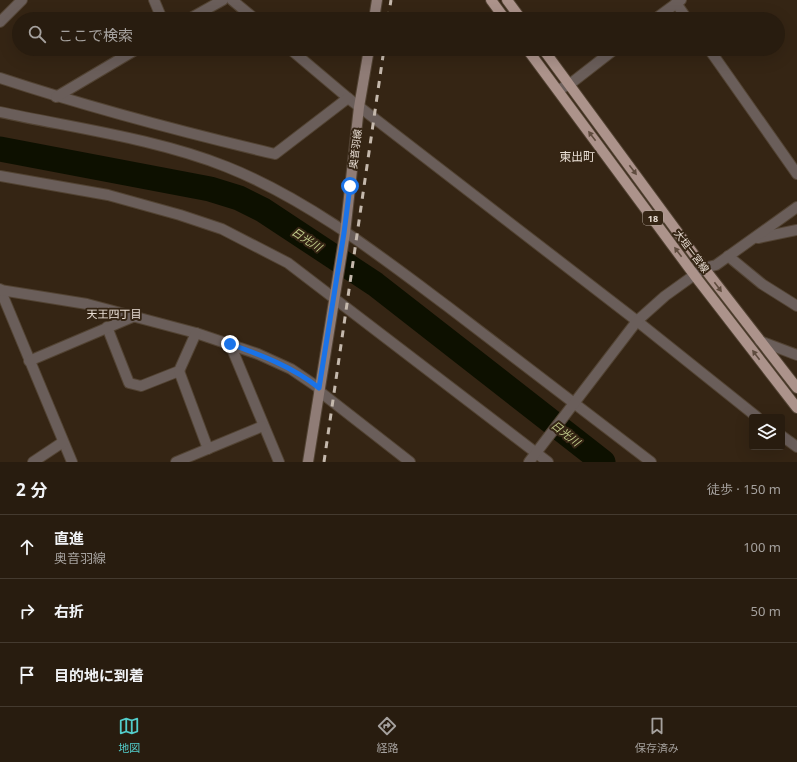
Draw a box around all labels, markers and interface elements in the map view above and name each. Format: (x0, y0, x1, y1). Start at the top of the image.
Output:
search box (12, 12, 785, 56)
icon: search (26, 23, 48, 45)
text: ここで検索 (58, 25, 133, 45)
street label: 奥音羽線 (346, 128, 364, 170)
one-way arrow (588, 131, 596, 141)
district label: 東出町 (559, 148, 595, 165)
one-way arrow (629, 165, 638, 176)
route start (341, 177, 359, 195)
road number: 18 (643, 211, 663, 225)
water label: 日光川 (289, 224, 326, 255)
street label: 大垣一宮線 (671, 227, 713, 275)
one-way arrow (673, 246, 682, 257)
one-way arrow (714, 281, 722, 292)
district label: 天王四丁目 (87, 306, 142, 321)
route end (221, 335, 239, 353)
one-way arrow (752, 350, 760, 361)
map controls (749, 414, 785, 450)
button: layers (749, 414, 785, 450)
water label: 日光川 (548, 417, 584, 450)
text: 2 分 (16, 478, 47, 501)
text: 徒歩 · 150 m (707, 480, 781, 498)
text: 直進 (54, 528, 84, 548)
icon: ahead (16, 536, 38, 558)
text: 100 m (743, 538, 781, 556)
text: 奥音羽線 (54, 549, 106, 567)
icon: right (16, 600, 38, 622)
text: 右折 (54, 601, 84, 621)
text: 50 m (751, 602, 781, 620)
icon: arrive (16, 664, 38, 686)
text: 目的地に到着 (54, 665, 144, 685)
tab: 地図 (118, 715, 140, 755)
tab: 経路 (376, 715, 398, 755)
tab: 保存済み (635, 715, 679, 755)

